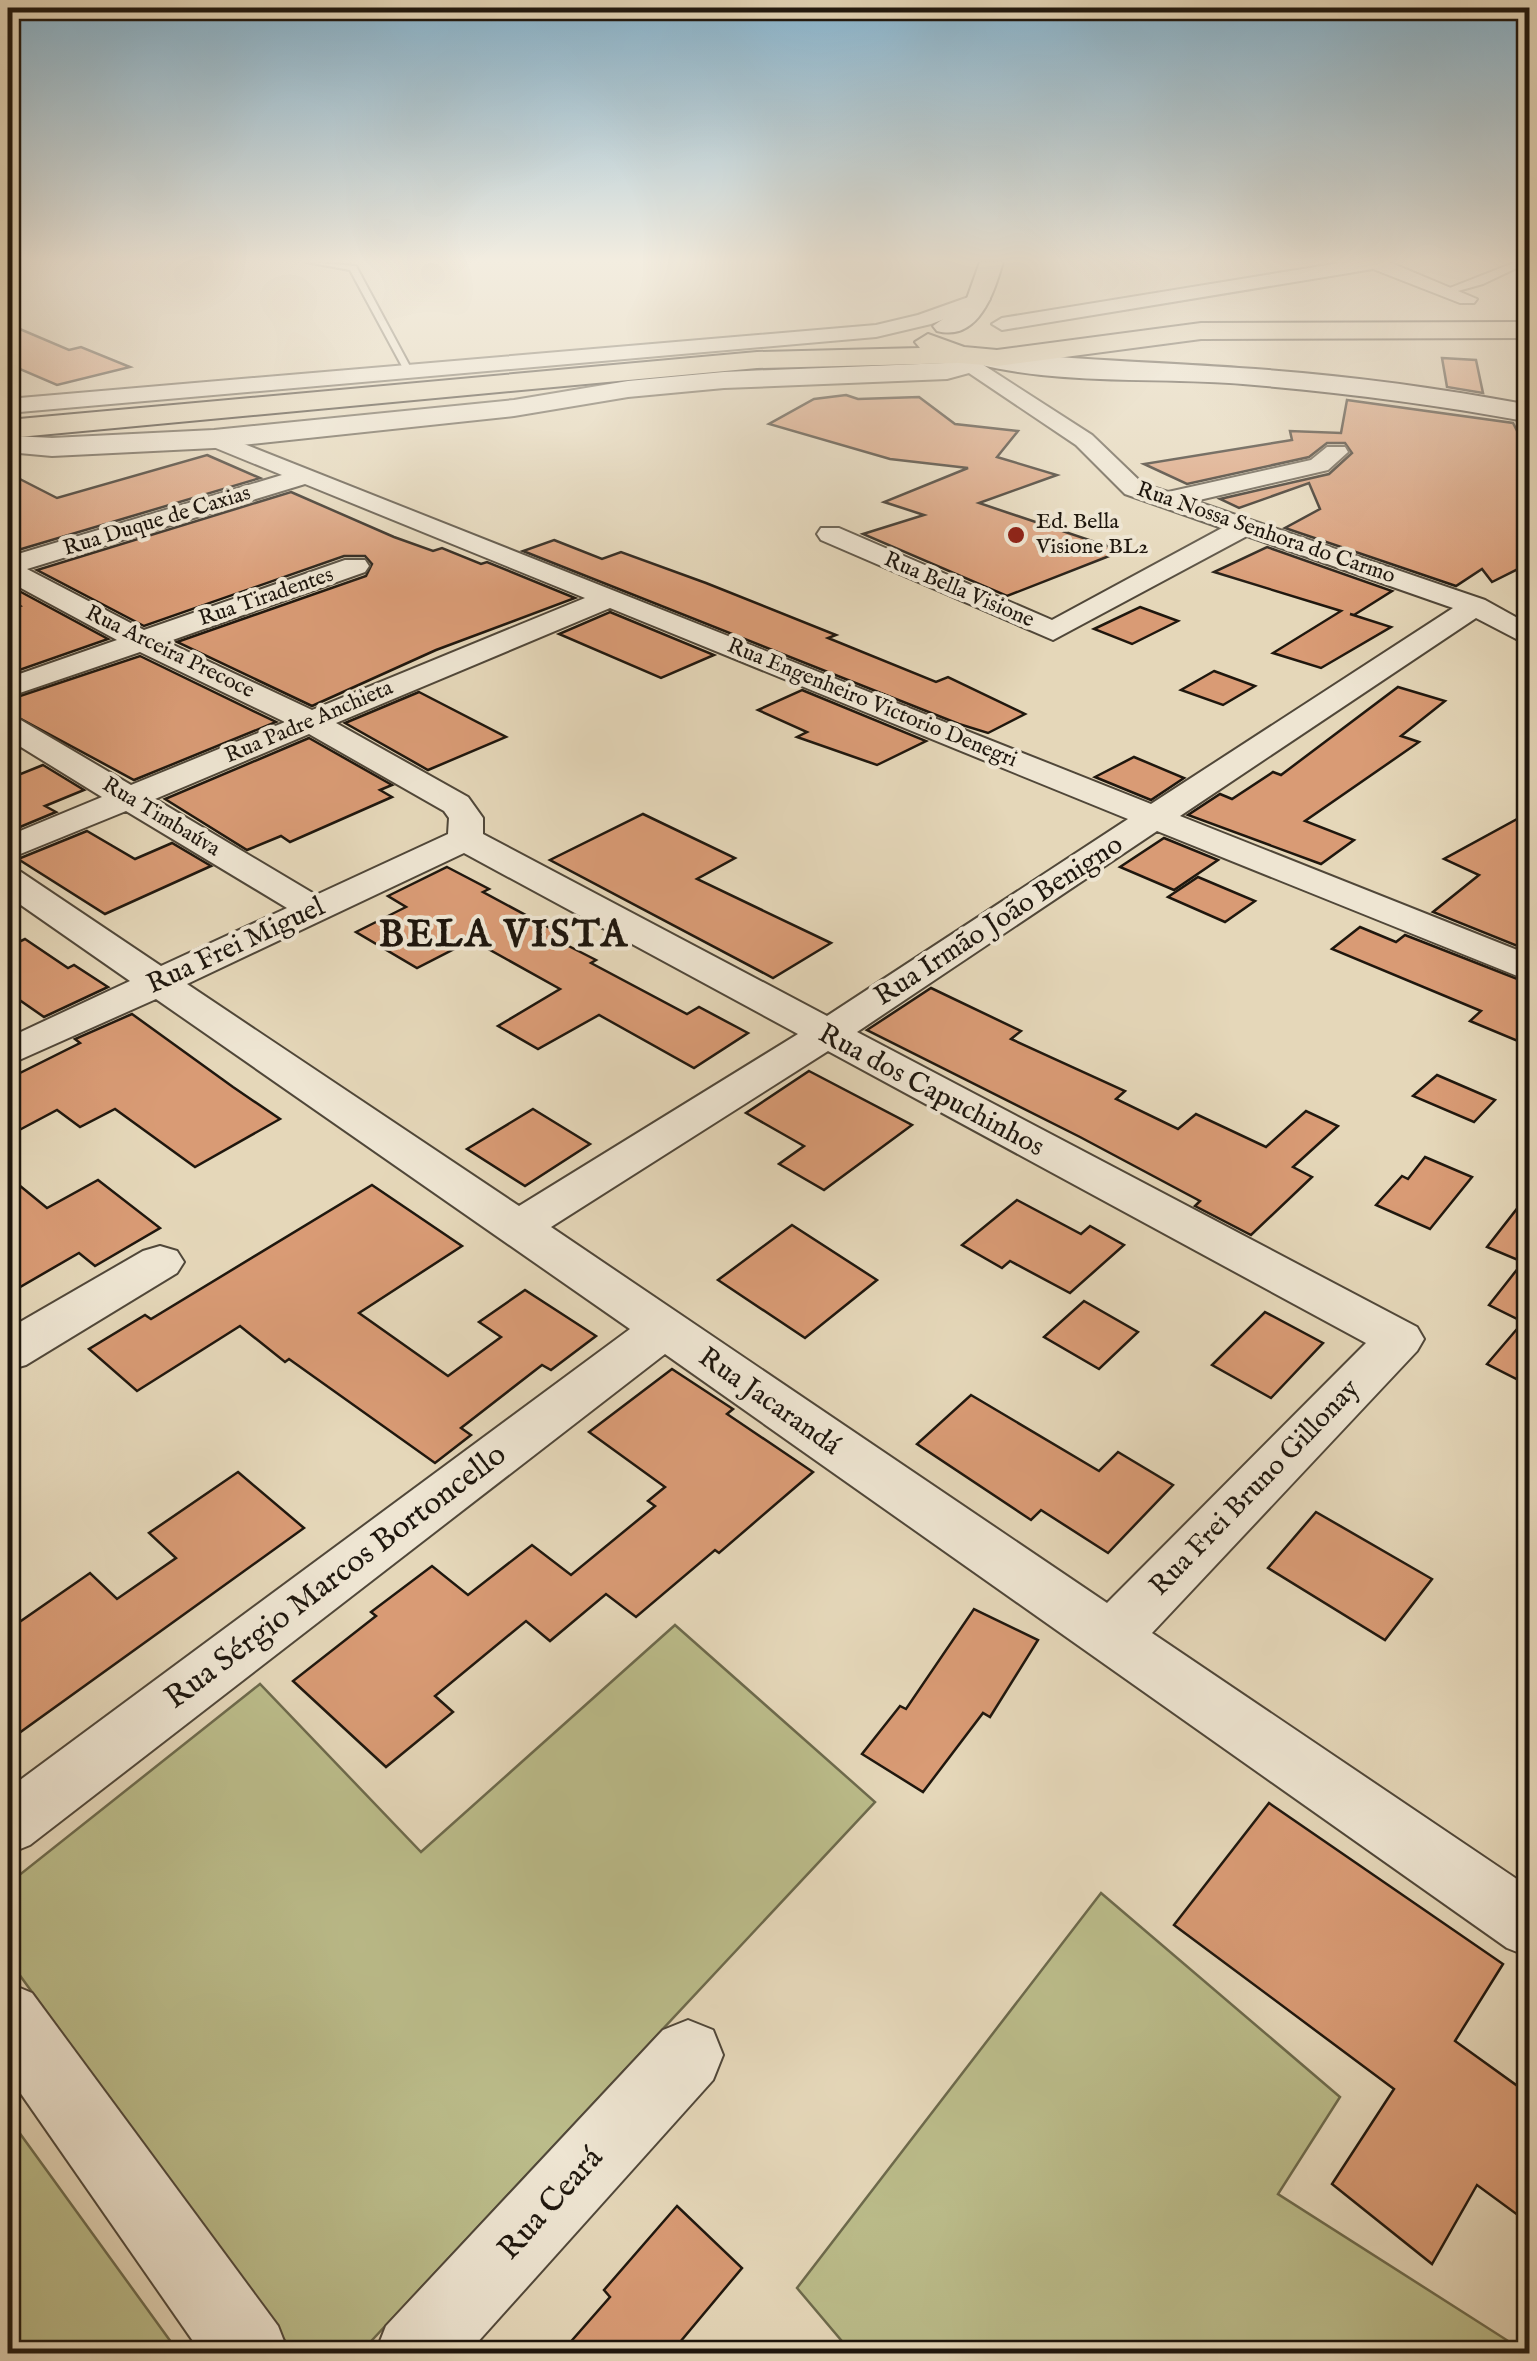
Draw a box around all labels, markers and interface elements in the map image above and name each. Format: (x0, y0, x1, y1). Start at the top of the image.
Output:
street label: Rua Nossa Senhora do Carmo (1133, 476, 1399, 591)
street label: Rua Duque de Caxias (60, 479, 254, 563)
place label: Ed. Bella Visione BL2 (1035, 508, 1149, 561)
marker: Ed. Bella Visione BL2 (1005, 524, 1027, 546)
street label: Rua Bella Visione (880, 546, 1038, 634)
street label: Rua Tiradentes (195, 561, 337, 633)
street label: Rua Arceira Precoce (81, 599, 259, 705)
street label: Rua Engenheiro Victorio Denegri (723, 632, 1021, 774)
street label: Rua Padre Anchieta (221, 674, 398, 770)
street label: Rua Timbaúva (97, 771, 226, 864)
street label: Rua Irmão João Benigno (868, 828, 1130, 1014)
street label: Rua Frei Miguel (142, 889, 331, 1002)
district label: BELA VISTA (379, 912, 629, 960)
street label: Rua dos Capuchinhos (812, 1017, 1050, 1165)
street label: Rua Jacarandá (691, 1340, 847, 1464)
street label: Rua Frei Bruno Gillonay (1142, 1372, 1368, 1604)
street label: Rua Sérgio Marcos Bortoncello (157, 1435, 515, 1719)
street label: Rua Ceará (489, 2139, 613, 2269)

